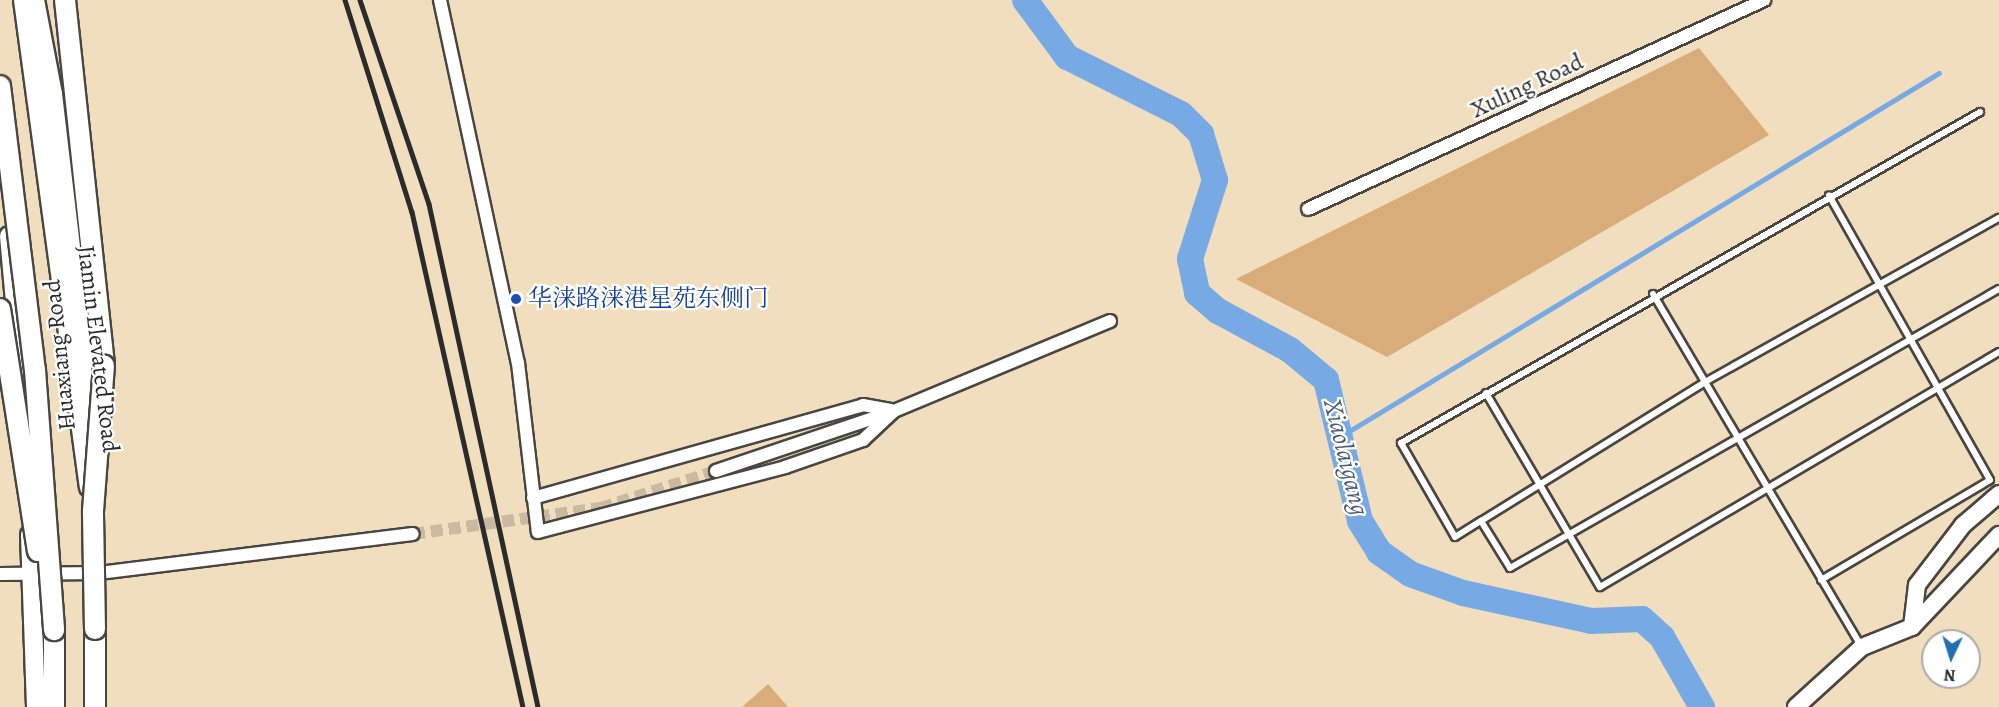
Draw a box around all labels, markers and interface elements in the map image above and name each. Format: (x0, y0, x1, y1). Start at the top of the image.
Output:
street label: Xuling Road (1466, 47, 1588, 125)
street label: Jiamin Elevated Road (71, 244, 125, 454)
street label: Huaxiang Road (38, 278, 82, 432)
place label: 华涞路涞港星苑东侧门 (528, 285, 768, 313)
marker: 华涞路涞港星苑东侧门 (509, 292, 523, 306)
water label: Xiaolaigang (1316, 395, 1376, 519)
north arrow (1921, 629, 1981, 689)
text: N (1943, 664, 1956, 686)

